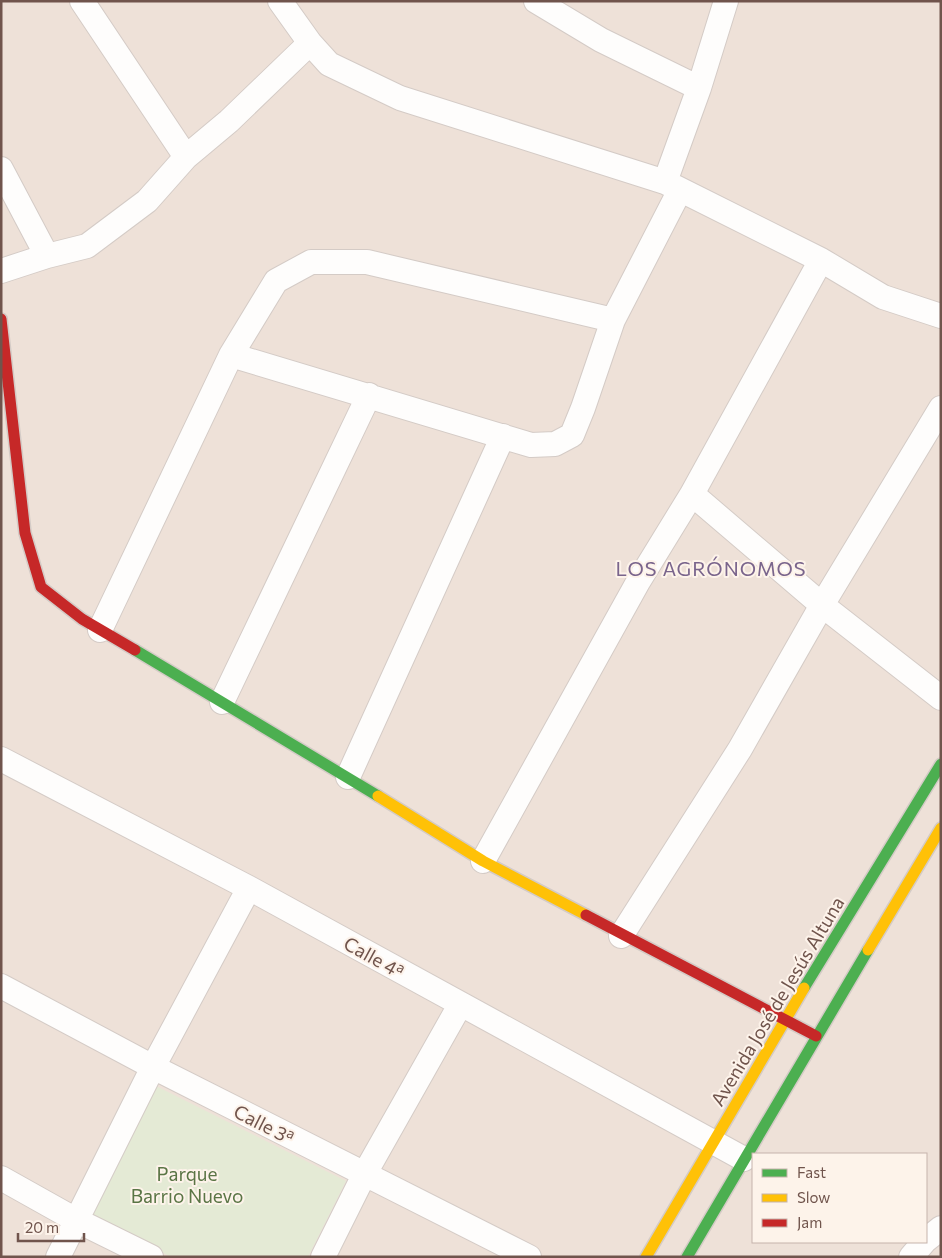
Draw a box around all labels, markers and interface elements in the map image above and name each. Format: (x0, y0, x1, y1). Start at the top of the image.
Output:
district label: LOS AGRÓNOMOS (615, 556, 807, 580)
street label: Avenida José de Jesús Altuna (705, 892, 849, 1110)
street label: Calle 4ª (340, 931, 408, 983)
street label: Calle 3ª (230, 1099, 298, 1149)
legend (752, 1153, 927, 1243)
park label: Parque Barrio Nuevo (131, 1162, 243, 1207)
text: Fast (797, 1163, 826, 1181)
text: Slow (797, 1188, 830, 1206)
scale bar (18, 1210, 84, 1242)
text: Jam (797, 1213, 822, 1231)
text: 20 m (25, 1218, 59, 1236)

